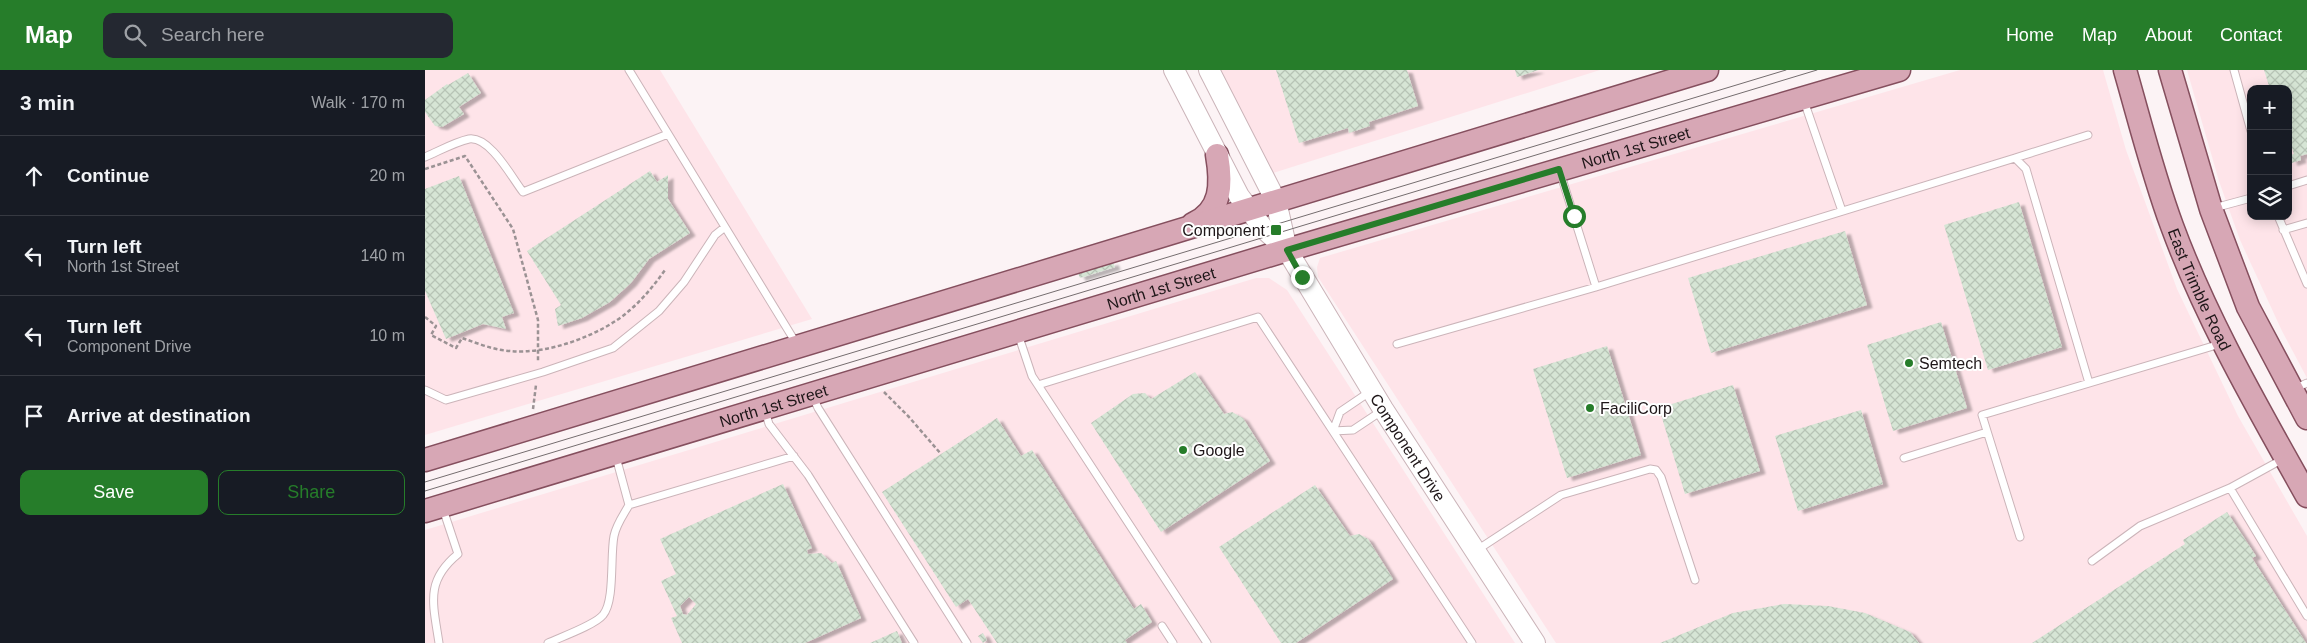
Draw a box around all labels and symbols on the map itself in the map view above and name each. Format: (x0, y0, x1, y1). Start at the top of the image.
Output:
street label: North 1st Street (1579, 123, 1692, 171)
route start (1563, 205, 1586, 228)
place label: Component (1182, 222, 1266, 239)
marker: Component (1269, 223, 1283, 237)
street label: East Trimble Road (2165, 226, 2234, 353)
street label: North 1st Street (1105, 264, 1218, 313)
route end (1291, 266, 1314, 289)
place label: Semtech (1919, 355, 1982, 372)
marker: Semtech (1903, 357, 1915, 369)
street label: North 1st Street (717, 381, 830, 430)
street label: Component Drive (1367, 391, 1449, 504)
place label: FaciliCorp (1600, 400, 1672, 417)
marker: FaciliCorp (1584, 402, 1596, 414)
place label: Google (1193, 442, 1245, 459)
marker: Google (1177, 444, 1189, 456)

